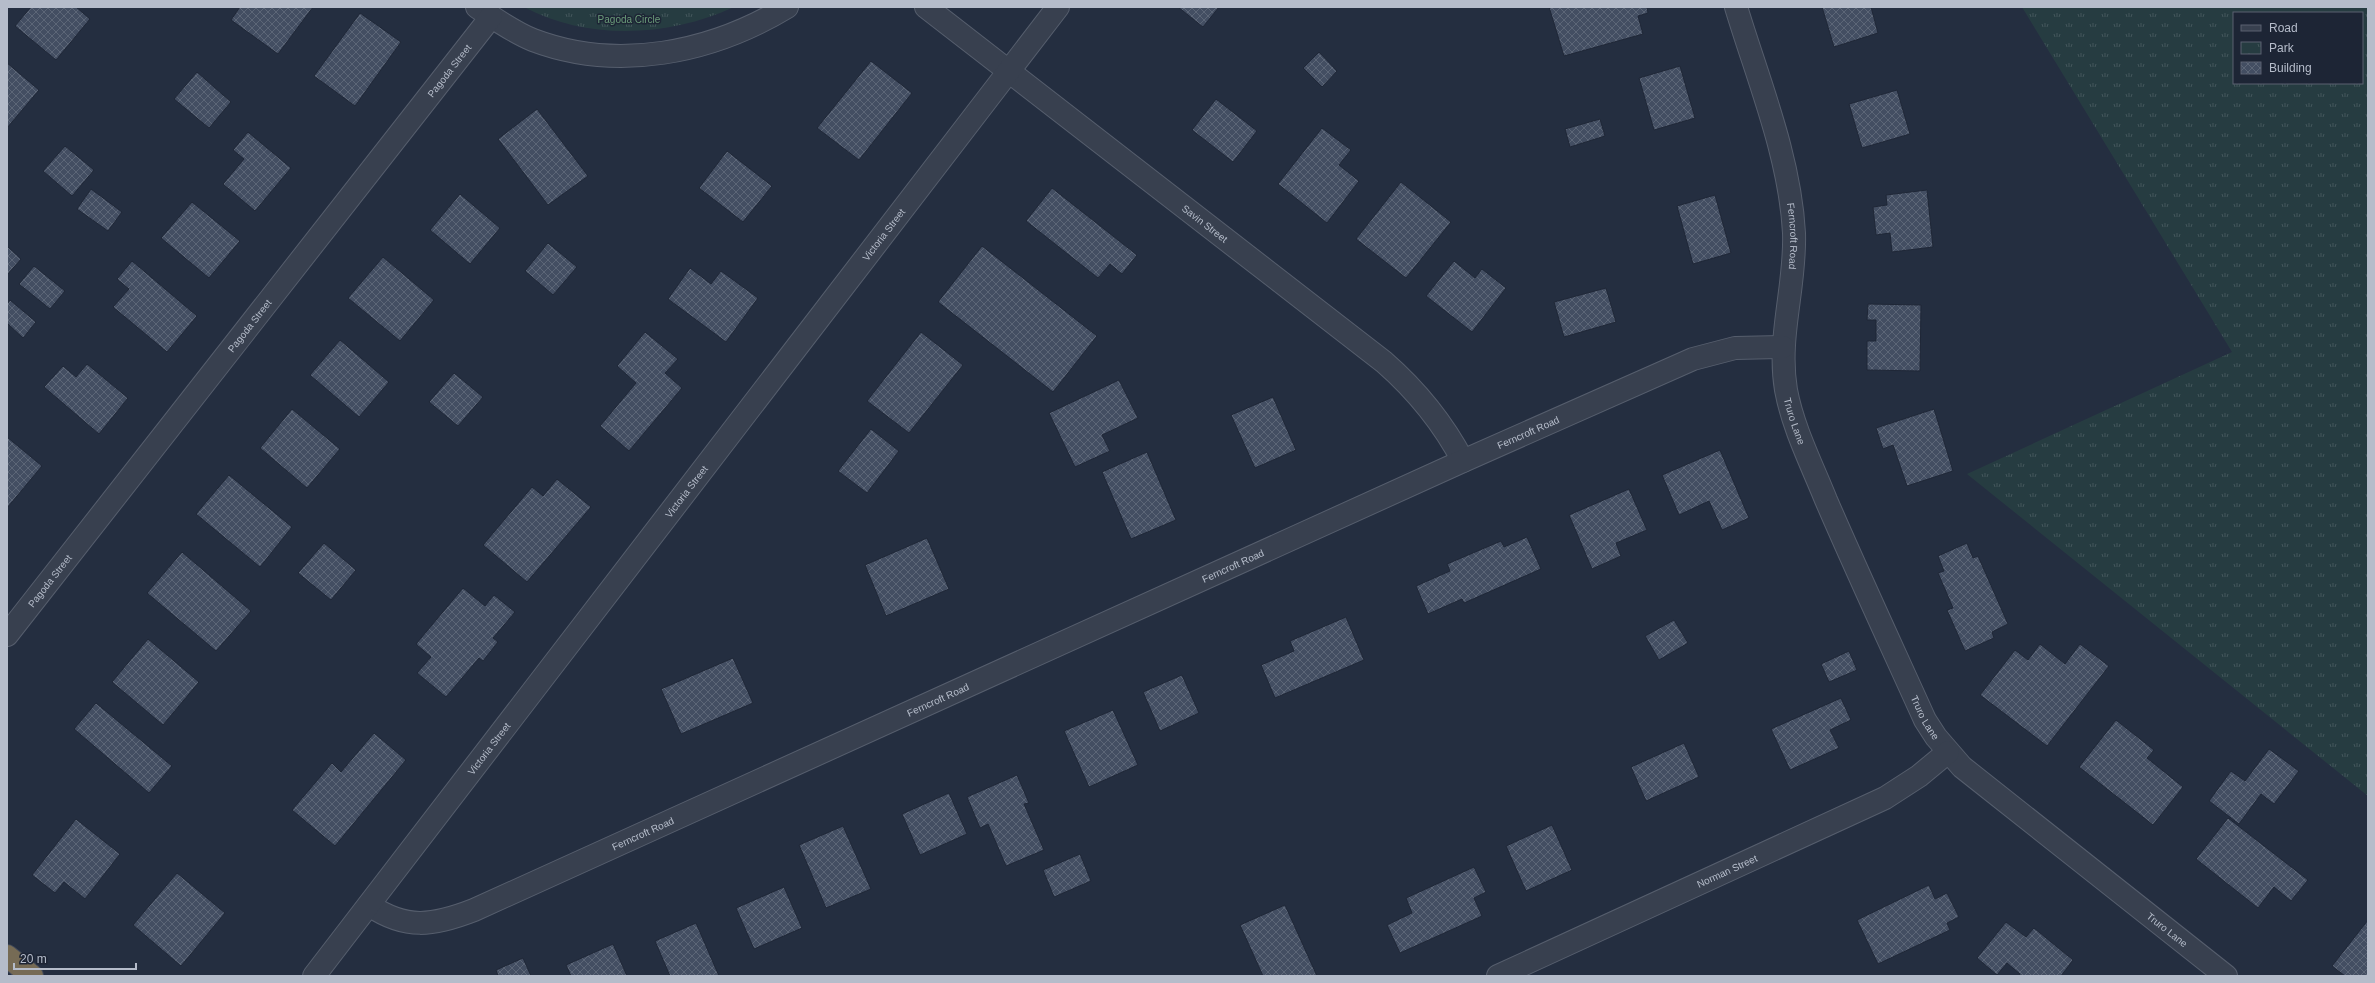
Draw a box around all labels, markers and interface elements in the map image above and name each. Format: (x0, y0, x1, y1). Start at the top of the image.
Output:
legend (2233, 12, 2363, 84)
park label: Pagoda Circle (598, 14, 661, 25)
text: Road (2269, 21, 2298, 35)
text: Park (2269, 41, 2295, 55)
street label: Pagoda Street (425, 42, 473, 99)
text: Building (2269, 61, 2312, 75)
street label: Savin Street (1180, 202, 1230, 244)
street label: Ferncroft Road (1786, 202, 1800, 270)
street label: Victoria Street (860, 206, 907, 263)
street label: Pagoda Street (225, 297, 274, 354)
street label: Truro Lane (1782, 397, 1808, 446)
street label: Ferncroft Road (1495, 414, 1561, 451)
street label: Victoria Street (663, 463, 710, 520)
street label: Ferncroft Road (1200, 547, 1265, 584)
street label: Pagoda Street (25, 552, 74, 609)
street label: Ferncroft Road (905, 681, 970, 718)
street label: Truro Lane (1909, 694, 1942, 742)
street label: Victoria Street (465, 720, 512, 777)
street label: Ferncroft Road (610, 815, 675, 852)
street label: Norman Street (1695, 852, 1759, 889)
street label: Truro Lane (2145, 910, 2190, 949)
scale bar (14, 945, 136, 971)
text: 20 m (20, 952, 47, 966)

